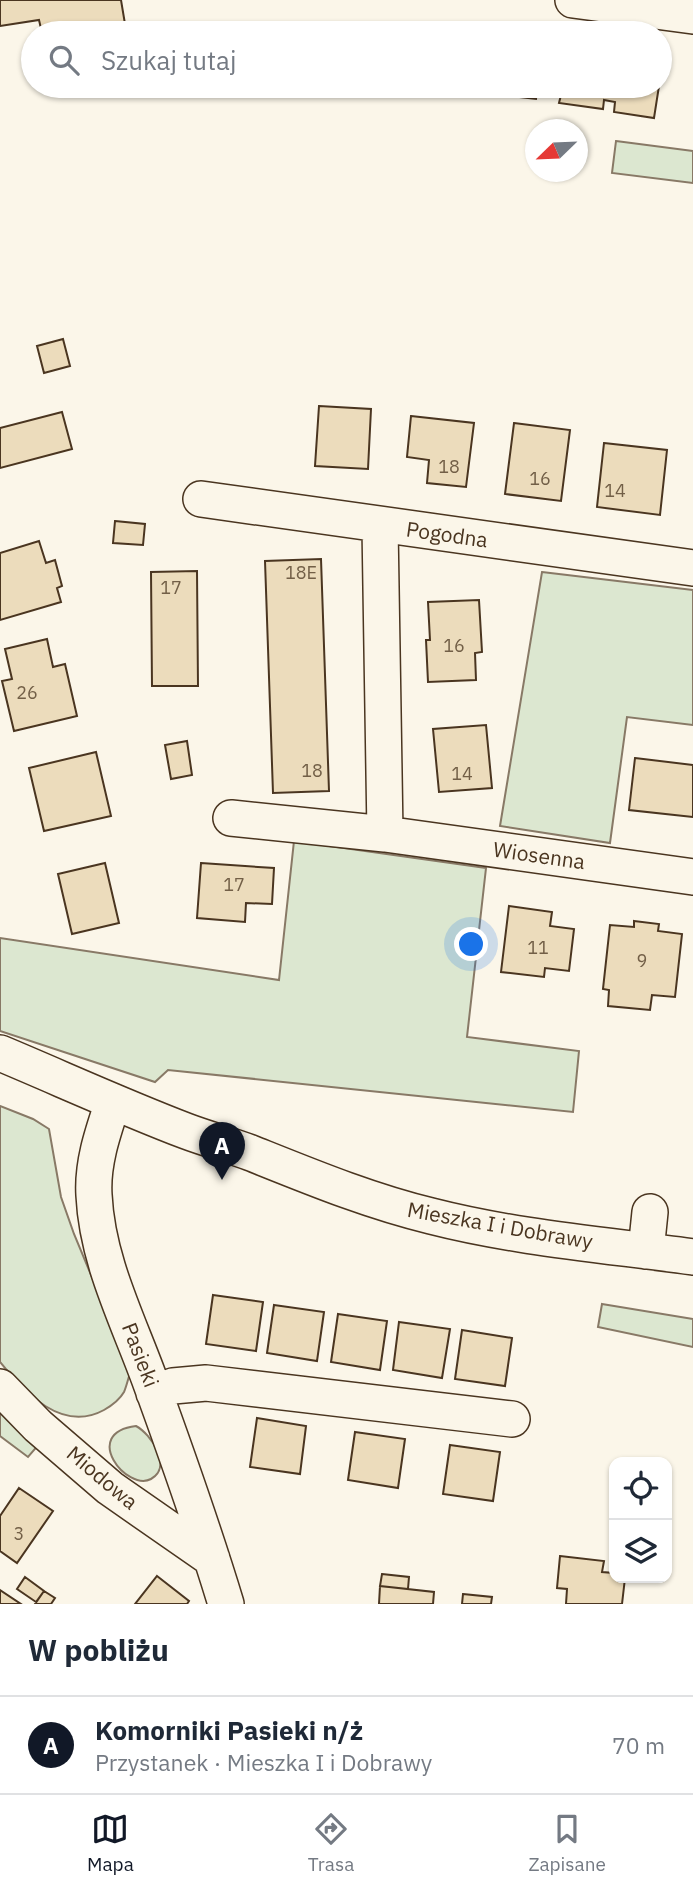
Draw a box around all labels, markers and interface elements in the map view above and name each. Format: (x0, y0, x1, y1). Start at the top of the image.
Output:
search box (21, 21, 672, 98)
icon: search (45, 41, 83, 79)
text: Szukaj tutaj (101, 43, 236, 77)
north arrow (525, 119, 588, 182)
house number: 18 (438, 455, 460, 478)
house number: 16 (529, 467, 551, 490)
house number: 14 (604, 479, 626, 502)
street label: Pogodna (405, 514, 490, 554)
house number: 18E (285, 561, 317, 584)
house number: 17 (160, 576, 182, 599)
house number: 16 (443, 634, 465, 657)
house number: 26 (16, 681, 38, 704)
house number: 18 (301, 759, 323, 782)
house number: 14 (451, 762, 473, 785)
street label: Wiosenna (491, 835, 587, 875)
house number: 17 (223, 873, 245, 896)
your location (454, 927, 488, 961)
house number: 11 (527, 936, 549, 959)
house number: 9 (637, 949, 647, 972)
pin: A (199, 1122, 245, 1180)
street label: Mieszka I i Dobrawy (405, 1195, 596, 1255)
street label: Pasieki (116, 1318, 166, 1391)
street label: Miodowa (61, 1439, 144, 1515)
map controls (609, 1457, 672, 1583)
button: locate (609, 1457, 672, 1520)
button: layers (609, 1520, 672, 1583)
house number: 3 (14, 1522, 24, 1545)
text: W pobliżu (28, 1630, 169, 1669)
text: Komorniki Pasieki n/ż (95, 1713, 363, 1747)
text: A (43, 1730, 59, 1760)
text: 70 m (612, 1730, 665, 1760)
text: Przystanek · Mieszka I i Dobrawy (95, 1747, 432, 1777)
tab: Mapa (87, 1810, 134, 1876)
tab: Trasa (308, 1810, 354, 1876)
tab: Zapisane (528, 1810, 606, 1876)

